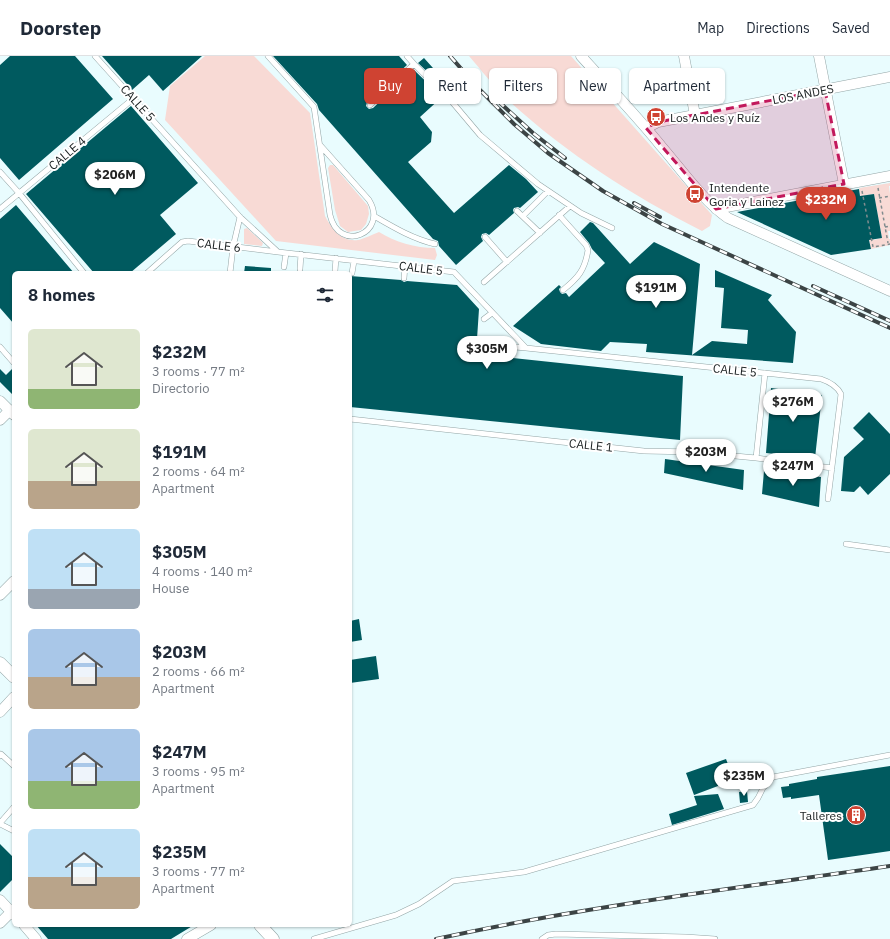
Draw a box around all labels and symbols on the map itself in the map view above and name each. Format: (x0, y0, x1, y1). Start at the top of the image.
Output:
street label: LOS ANDES (771, 81, 835, 107)
street label: CALLE 5 (118, 82, 158, 124)
bus stop icon: Los Andes y Ruíz (645, 106, 667, 128)
place label: Los Andes y Ruíz (670, 110, 760, 125)
street label: CALLE 4 (45, 133, 89, 173)
pin: $206M (87, 162, 143, 196)
place label: Intendente Goria y Lainez (709, 180, 784, 209)
bus stop icon: Intendente Goria y Lainez (684, 183, 706, 205)
pin: $232M (798, 187, 854, 221)
street label: CALLE 6 (196, 235, 242, 255)
street label: CALLE 5 (398, 258, 444, 278)
pin: $191M (628, 275, 684, 309)
pin: $305M (459, 336, 515, 370)
street label: CALLE 5 (712, 360, 758, 380)
pin: $276M (765, 389, 821, 423)
street label: CALLE 1 (568, 435, 614, 455)
pin: $203M (678, 439, 734, 473)
pin: $247M (765, 453, 821, 487)
pin: $235M (716, 763, 772, 797)
building icon: Talleres (845, 804, 867, 826)
place label: Talleres (800, 808, 842, 823)

